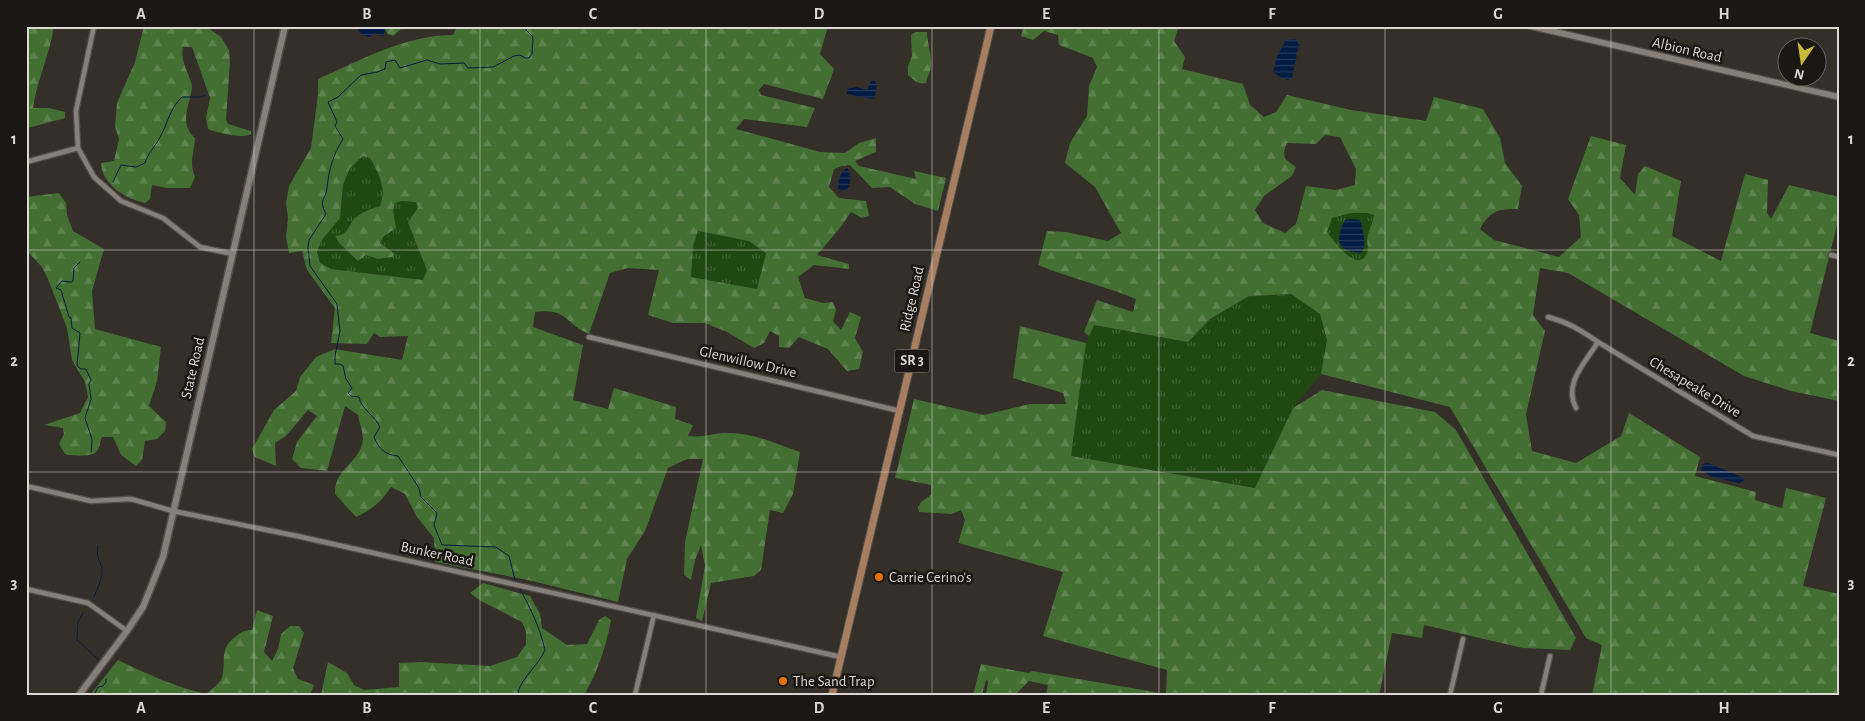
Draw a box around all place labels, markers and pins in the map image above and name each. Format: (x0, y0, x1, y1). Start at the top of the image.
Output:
place label: Carrie Cerino's (889, 570, 972, 585)
marker: Carrie Cerino's (873, 571, 885, 583)
place label: The Sand Trap (793, 674, 875, 689)
marker: The Sand Trap (777, 675, 789, 687)

